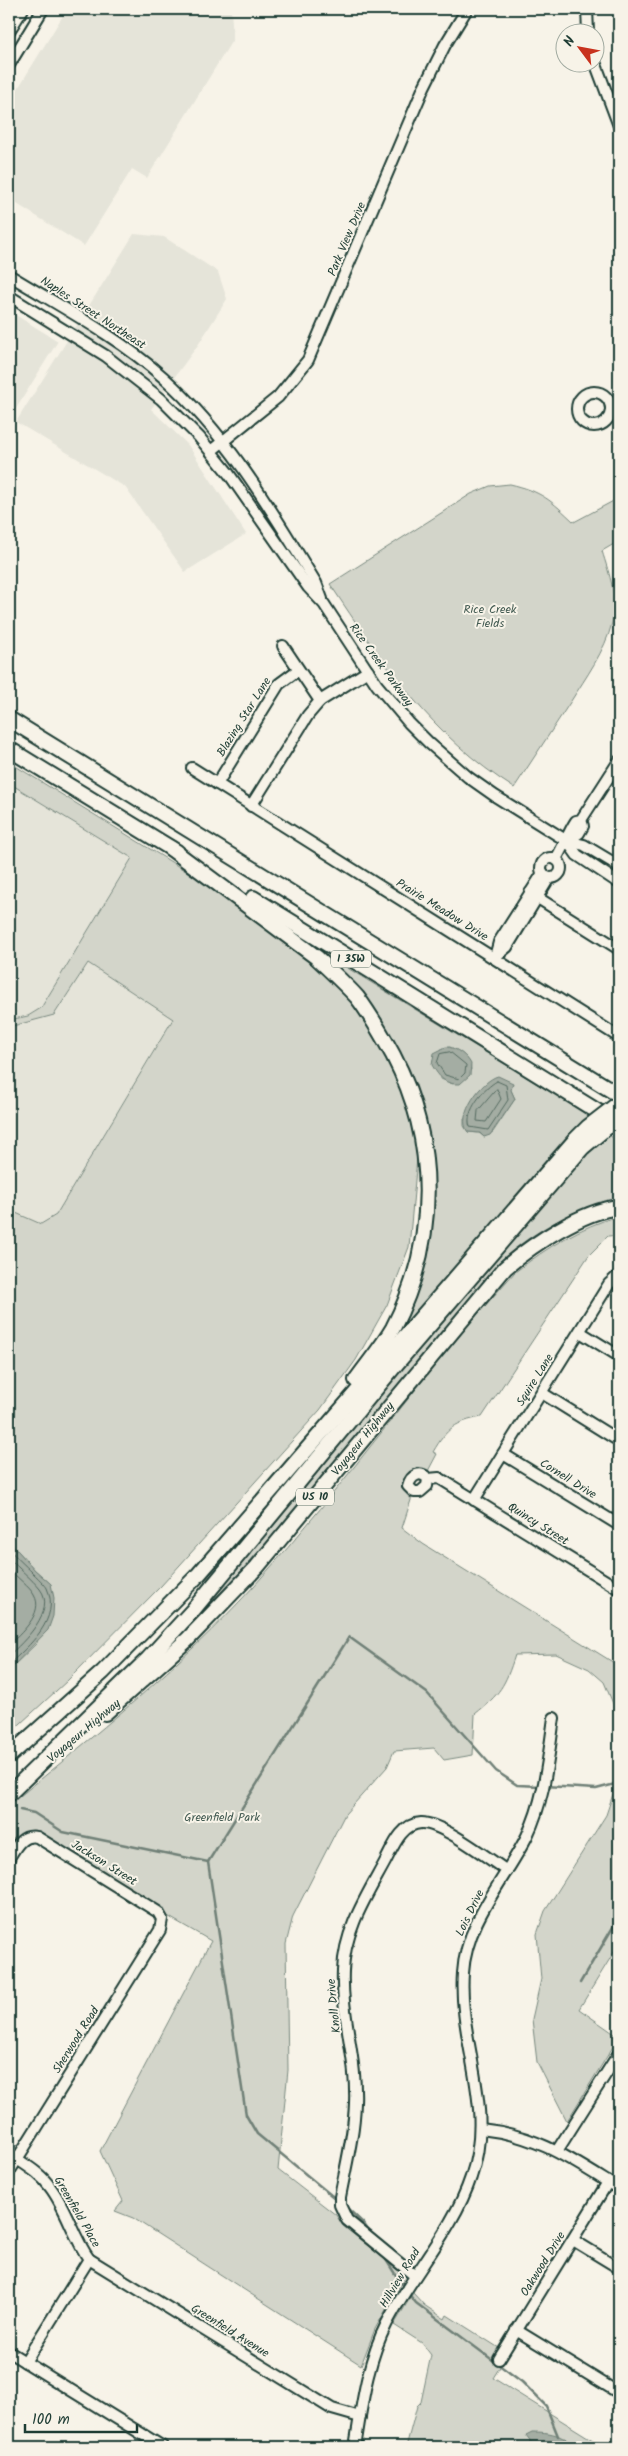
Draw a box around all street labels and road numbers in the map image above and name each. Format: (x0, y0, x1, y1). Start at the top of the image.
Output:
street label: Park View Drive (323, 198, 371, 279)
street label: Naples Street Northeast (37, 272, 150, 354)
street label: Rice Creek Parkway (344, 619, 418, 711)
street label: Blazing Star Lane (212, 673, 276, 760)
street label: Prairie Meadow Drive (392, 874, 492, 946)
road number: I 35W (331, 951, 371, 968)
street label: Squire Lane (511, 1350, 559, 1410)
street label: Voyageur Highway (327, 1397, 399, 1480)
street label: Cornell Drive (536, 1454, 601, 1504)
road number: US 10 (296, 1488, 334, 1505)
street label: Quincy Street (504, 1498, 573, 1551)
street label: Voyageur Highway (43, 1694, 125, 1768)
street label: Jackson Street (67, 1835, 141, 1891)
street label: Lois Drive (451, 1886, 490, 1940)
street label: Knoll Drive (322, 1977, 346, 2034)
street label: Sherwood Road (48, 2002, 105, 2077)
street label: Greenfield Place (49, 2173, 105, 2252)
street label: Oakwood Drive (515, 2227, 571, 2300)
street label: Hillview Road (375, 2244, 426, 2312)
street label: Greenfield Avenue (187, 2299, 273, 2363)

